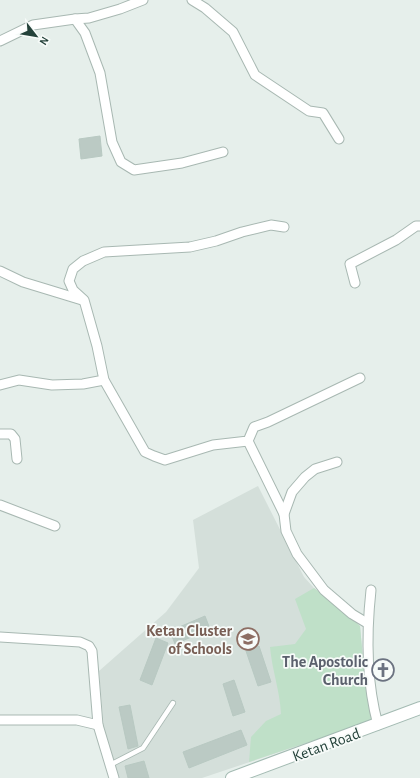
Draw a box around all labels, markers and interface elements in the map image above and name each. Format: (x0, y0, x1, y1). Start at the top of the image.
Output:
north arrow (16, 16, 56, 56)
text: N (37, 35, 51, 47)
place label: Ketan Cluster of Schools (146, 623, 232, 657)
school or university icon: Ketan Cluster of Schools (235, 626, 261, 652)
place label: The Apostolic Church (282, 654, 368, 688)
church icon: The Apostolic Church (370, 657, 396, 683)
street label: Ketan Road (290, 725, 362, 765)

